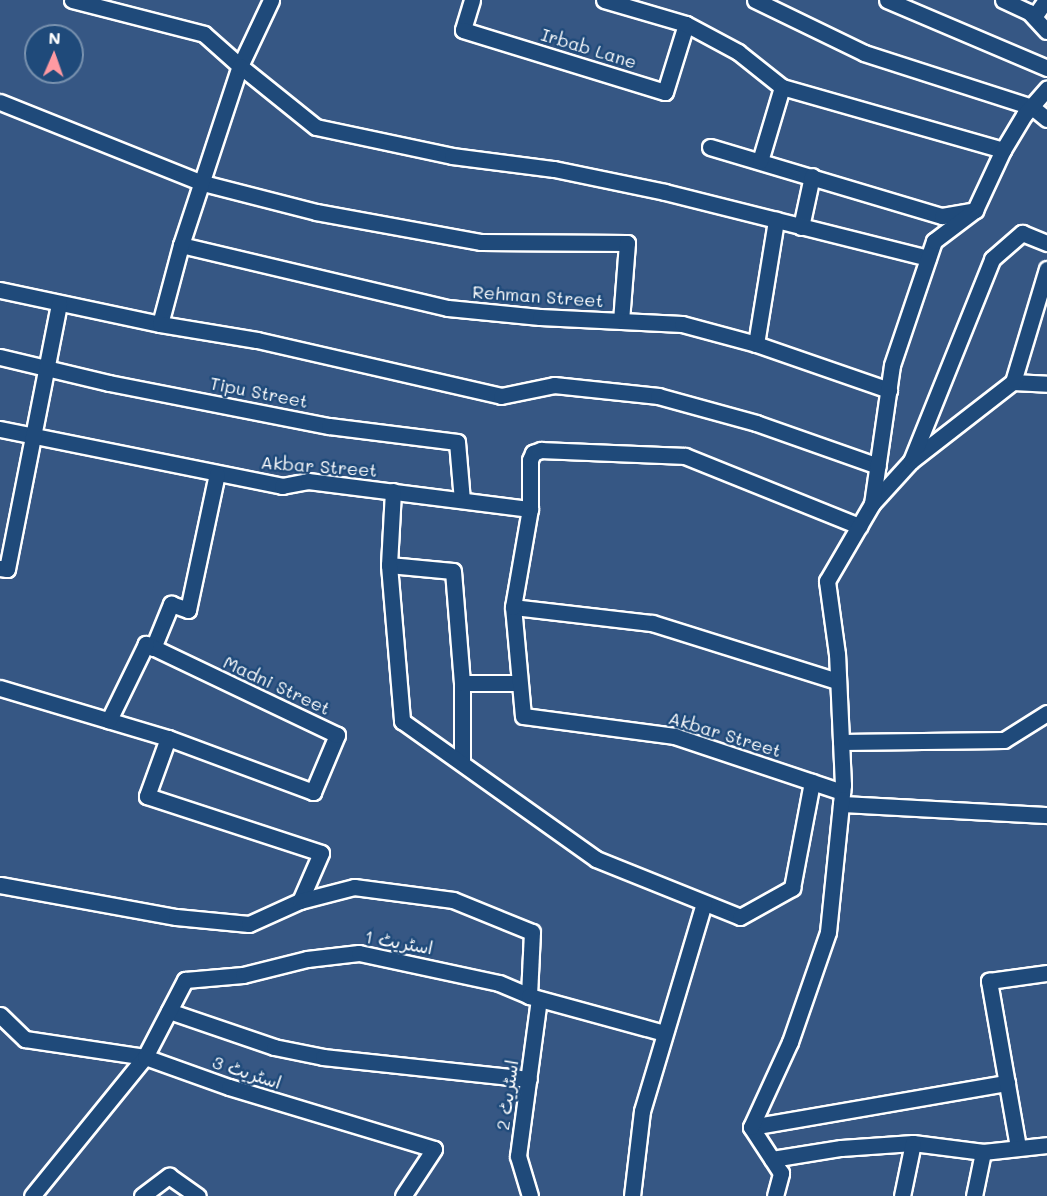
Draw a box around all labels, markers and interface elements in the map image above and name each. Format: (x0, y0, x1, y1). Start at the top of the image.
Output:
street label: Irbab Lane (539, 23, 639, 73)
north arrow (24, 24, 84, 84)
text: N (48, 27, 61, 48)
street label: Rehman Street (472, 281, 604, 311)
street label: Tipu Street (208, 372, 310, 412)
street label: Akbar Street (260, 451, 378, 481)
street label: Madni Street (220, 651, 334, 719)
street label: Akbar Street (666, 707, 784, 761)
street label: اسٹریٹ 1 (363, 925, 435, 959)
street label: اسٹریٹ 3 (210, 1051, 284, 1093)
street label: اسٹریٹ 2 (491, 1058, 523, 1132)

